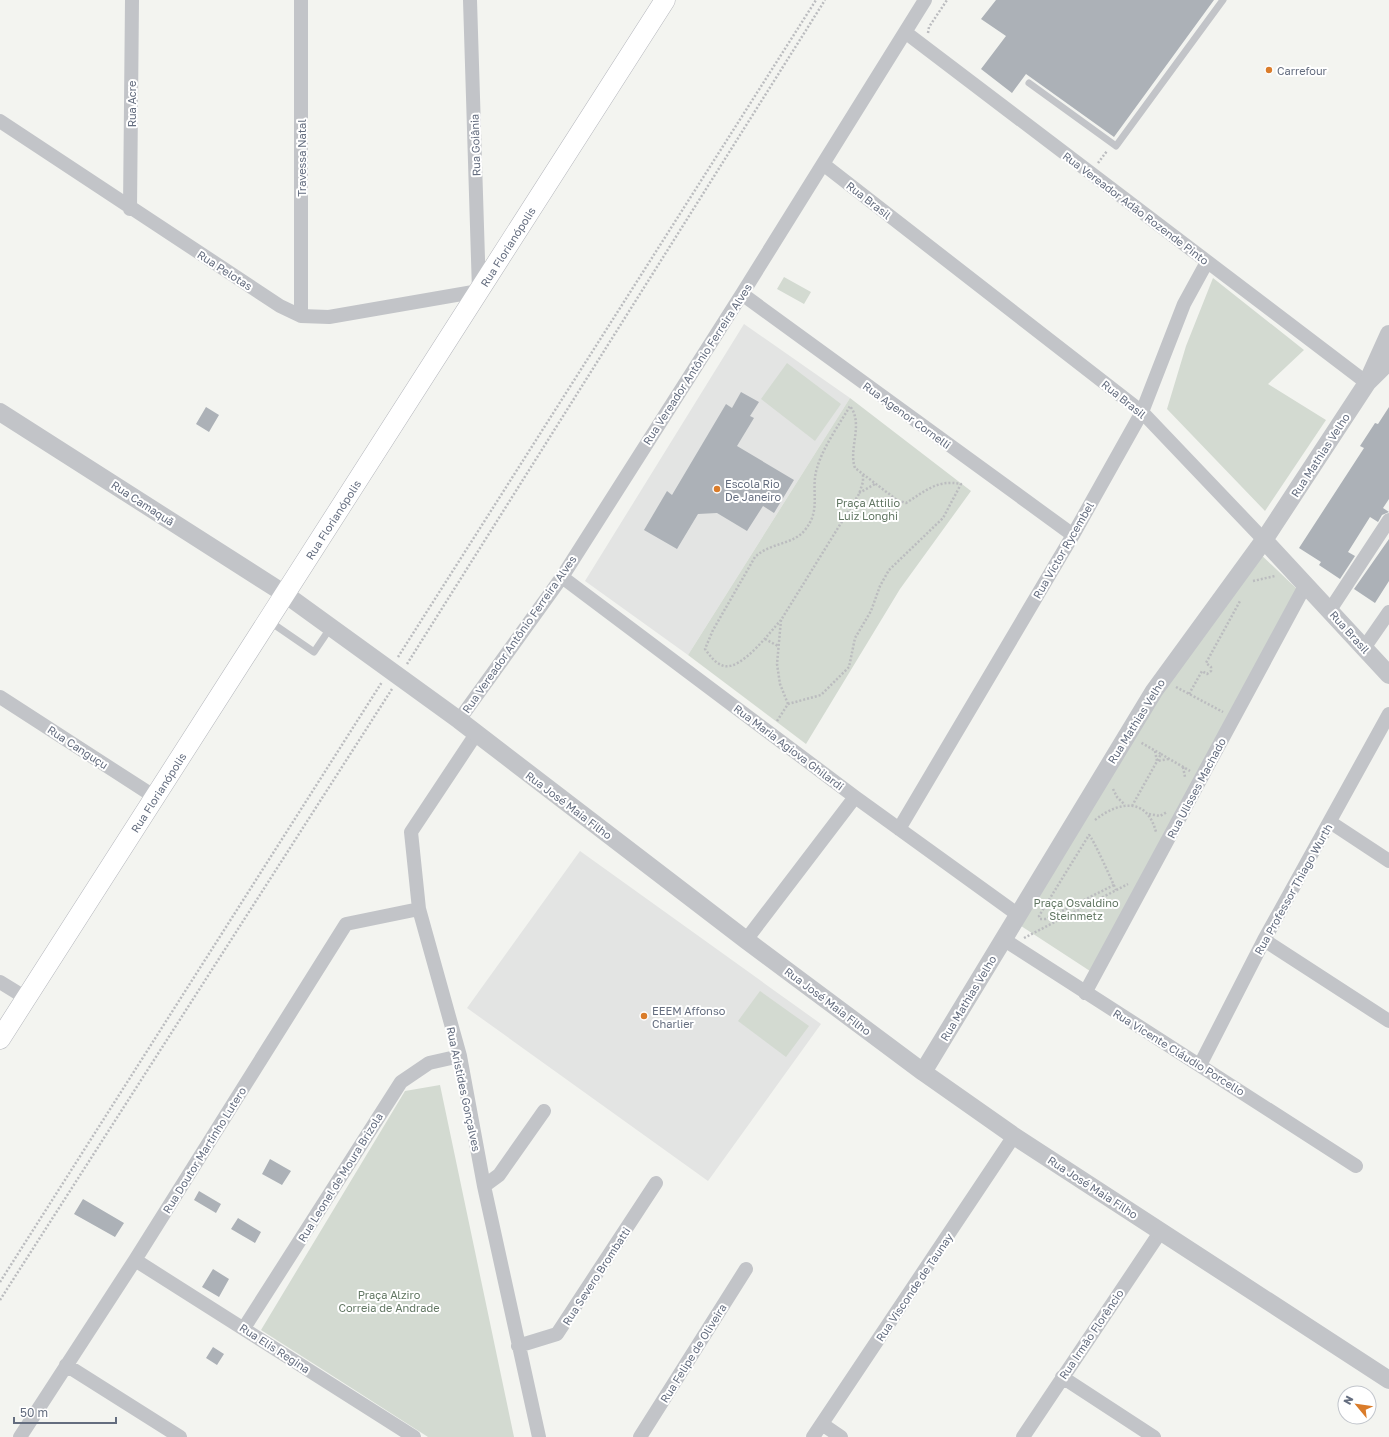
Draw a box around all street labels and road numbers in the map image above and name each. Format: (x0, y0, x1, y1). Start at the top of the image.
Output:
street label: Rua Acre (125, 81, 138, 127)
street label: Rua Goiânia (467, 114, 483, 176)
street label: Travessa Natal (295, 119, 308, 197)
street label: Rua Vereador Adão Rozende Pinto (1061, 149, 1212, 267)
street label: Rua Brasil (844, 179, 894, 222)
street label: Rua Florianópolis (477, 204, 538, 289)
street label: Rua Pelotas (195, 247, 255, 293)
street label: Rua Vereador Antônio Ferreira Alves (640, 281, 754, 447)
street label: Rua Brasil (1099, 377, 1149, 421)
street label: Rua Agenor Cornelli (861, 379, 953, 451)
street label: Rua Mathias Velho (1288, 410, 1352, 499)
street label: Rua Florianópolis (302, 477, 363, 562)
street label: Rua Camaquã (109, 478, 177, 528)
street label: Rua Víctor Rycembel (1030, 499, 1096, 601)
street label: Rua Vereador Antônio Ferreira Alves (459, 552, 579, 715)
street label: Rua Brasil (1327, 608, 1373, 656)
street label: Rua Mathias Velho (1105, 676, 1168, 766)
street label: Rua Maria Agiova Ghilardi (732, 701, 846, 793)
street label: Rua Canguçu (45, 723, 111, 771)
street label: Rua Ulisses Machado (1164, 735, 1228, 841)
street label: Rua Florianópolis (128, 750, 188, 834)
street label: Rua José Maia Filho (523, 768, 615, 842)
street label: Rua Professor Thiago Wurth (1251, 821, 1335, 957)
street label: Rua Mathias Velho (937, 953, 999, 1043)
street label: Rua José Maia Filho (782, 964, 874, 1038)
street label: Rua Vicente Cláudio Porcello (1111, 1006, 1247, 1098)
street label: Rua Aristides Gonçalves (444, 1025, 484, 1153)
street label: Rua Doutor Martinho Lutero (160, 1084, 249, 1216)
street label: Rua Leonel de Moura Brizola (295, 1110, 385, 1244)
street label: Rua José Maia Filho (1046, 1153, 1141, 1221)
street label: Rua Severo Brombatti (559, 1224, 633, 1327)
street label: Rua Visconde de Taunay (873, 1230, 955, 1344)
street label: Rua Irmão Florêncio (1056, 1286, 1126, 1381)
street label: Rua Felipe de Oliveira (657, 1301, 729, 1405)
street label: Rua Elis Regina (237, 1320, 313, 1376)

